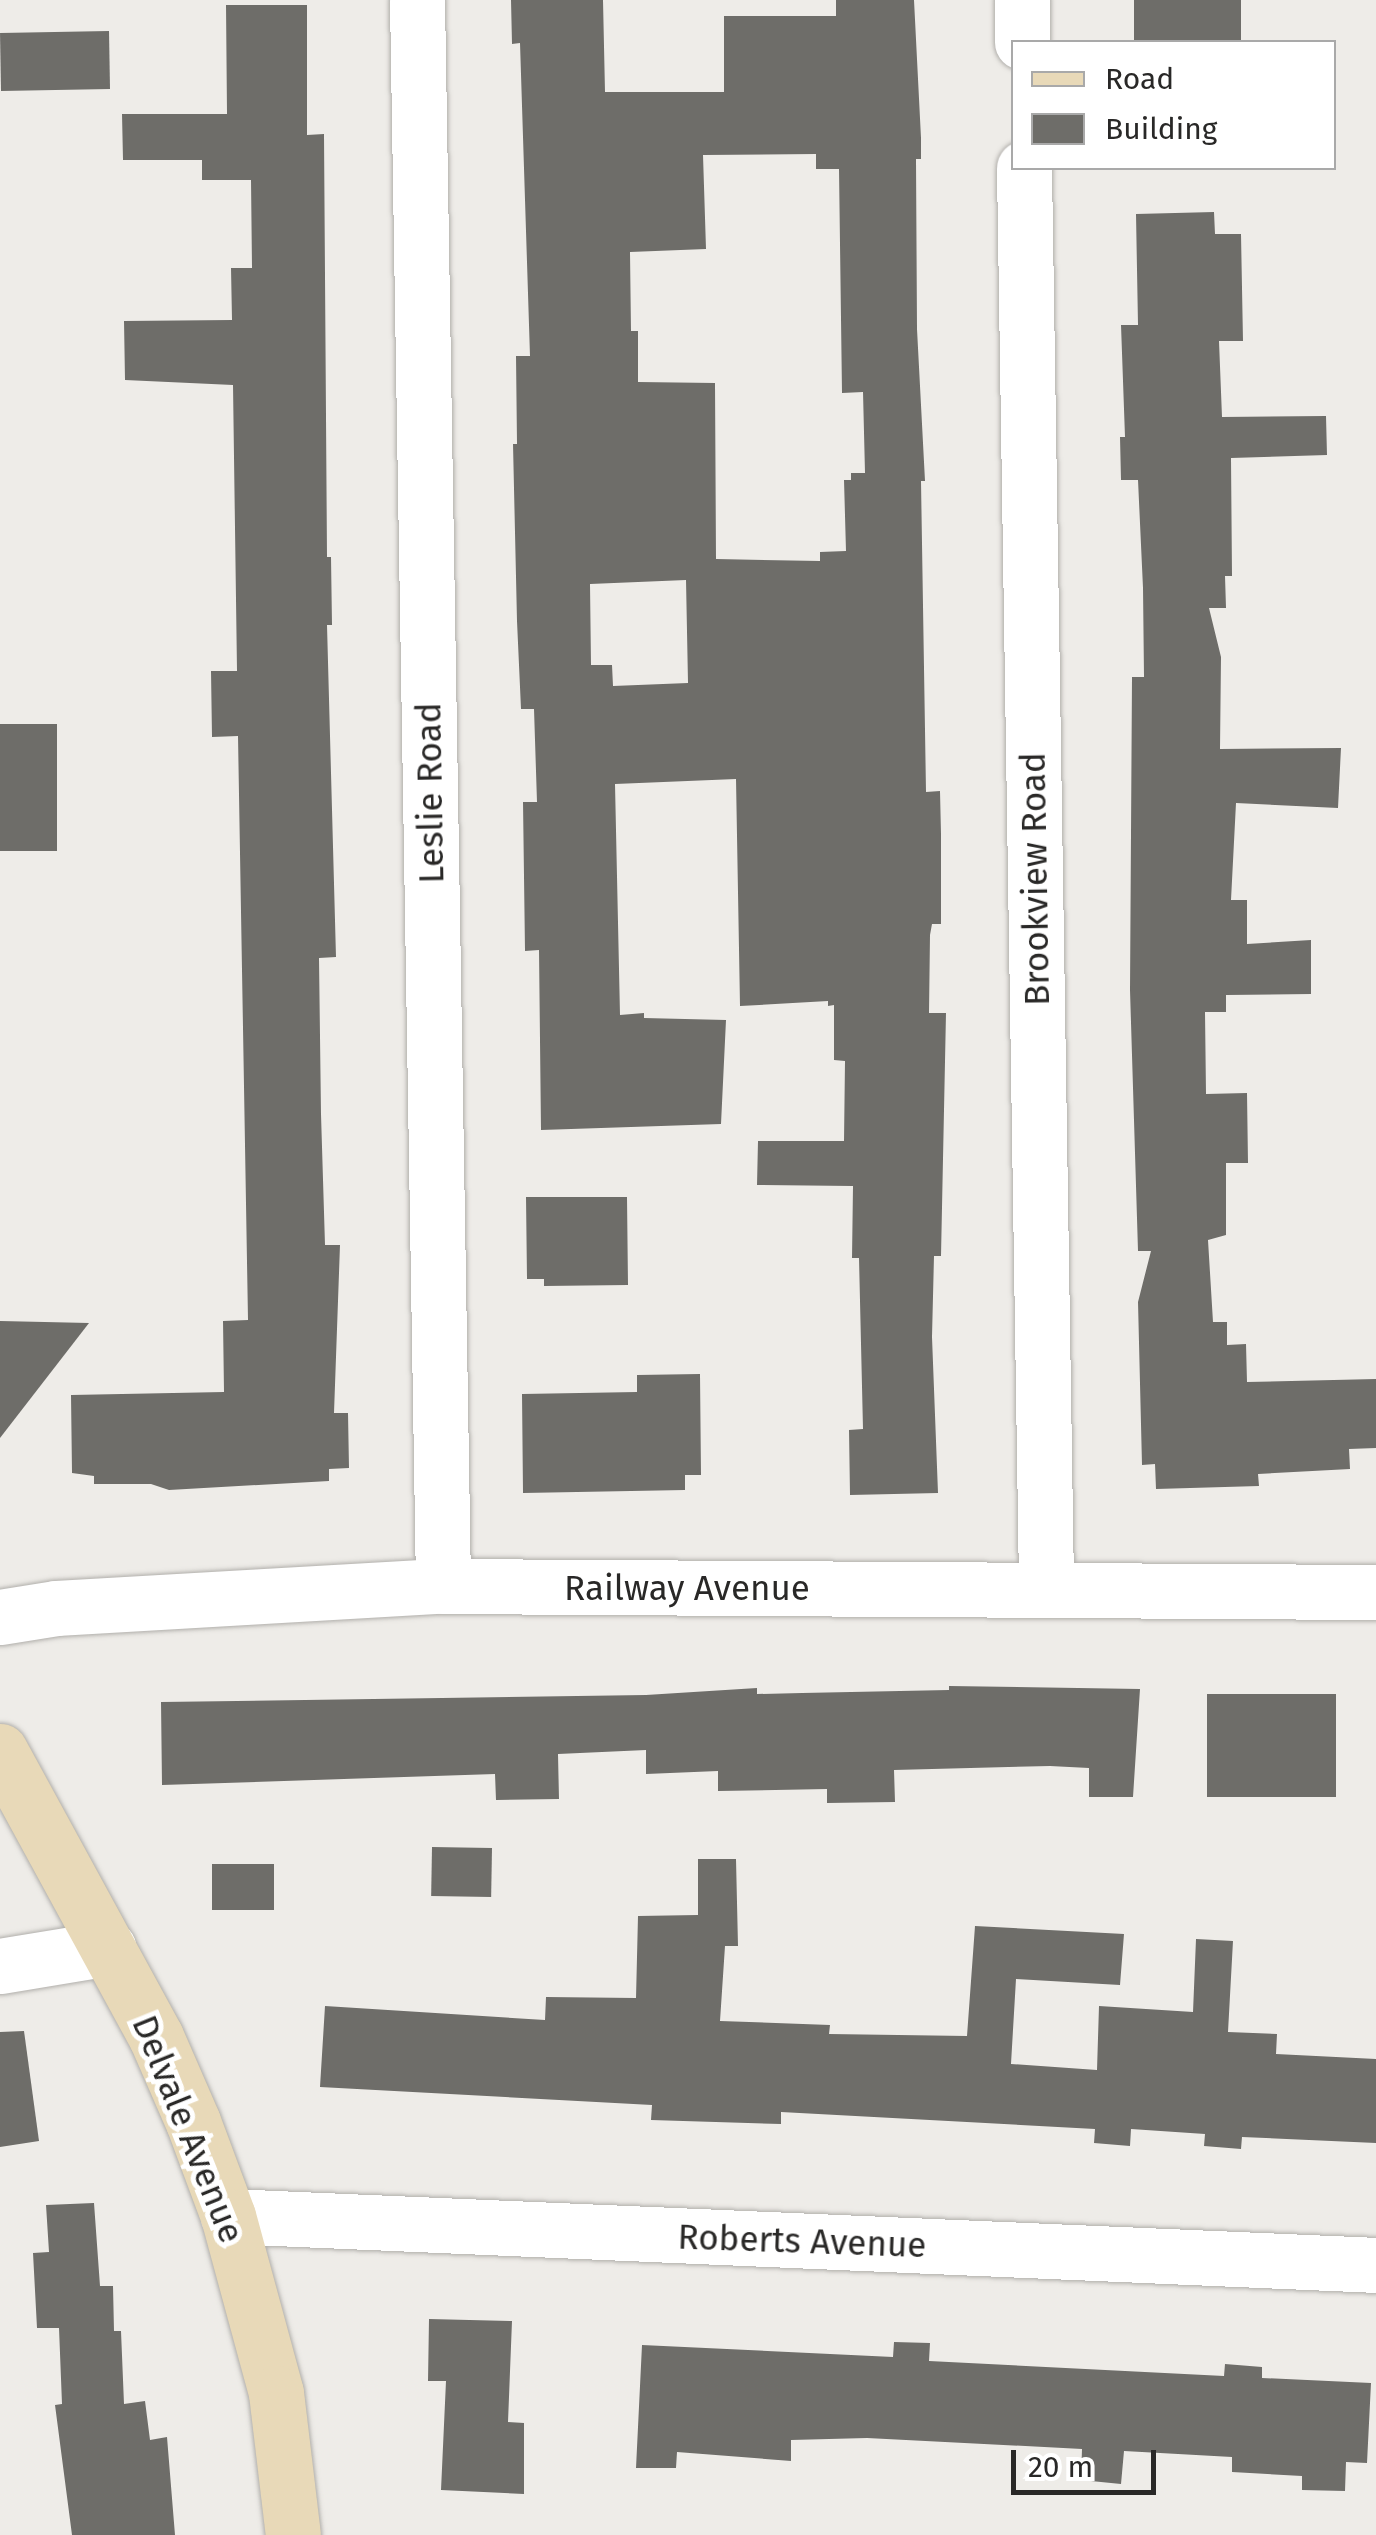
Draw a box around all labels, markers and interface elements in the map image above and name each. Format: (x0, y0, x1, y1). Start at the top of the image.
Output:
legend (1011, 40, 1336, 170)
text: Road (1105, 61, 1174, 97)
text: Building (1105, 111, 1217, 147)
street label: Leslie Road (407, 702, 453, 884)
street label: Brookview Road (1012, 752, 1058, 1006)
street label: Railway Avenue (564, 1567, 810, 1609)
street label: Delvale Avenue (123, 2009, 253, 2249)
street label: Roberts Avenue (677, 2216, 927, 2266)
scale bar (1016, 2430, 1161, 2492)
text: 20 m (1028, 2449, 1093, 2485)

